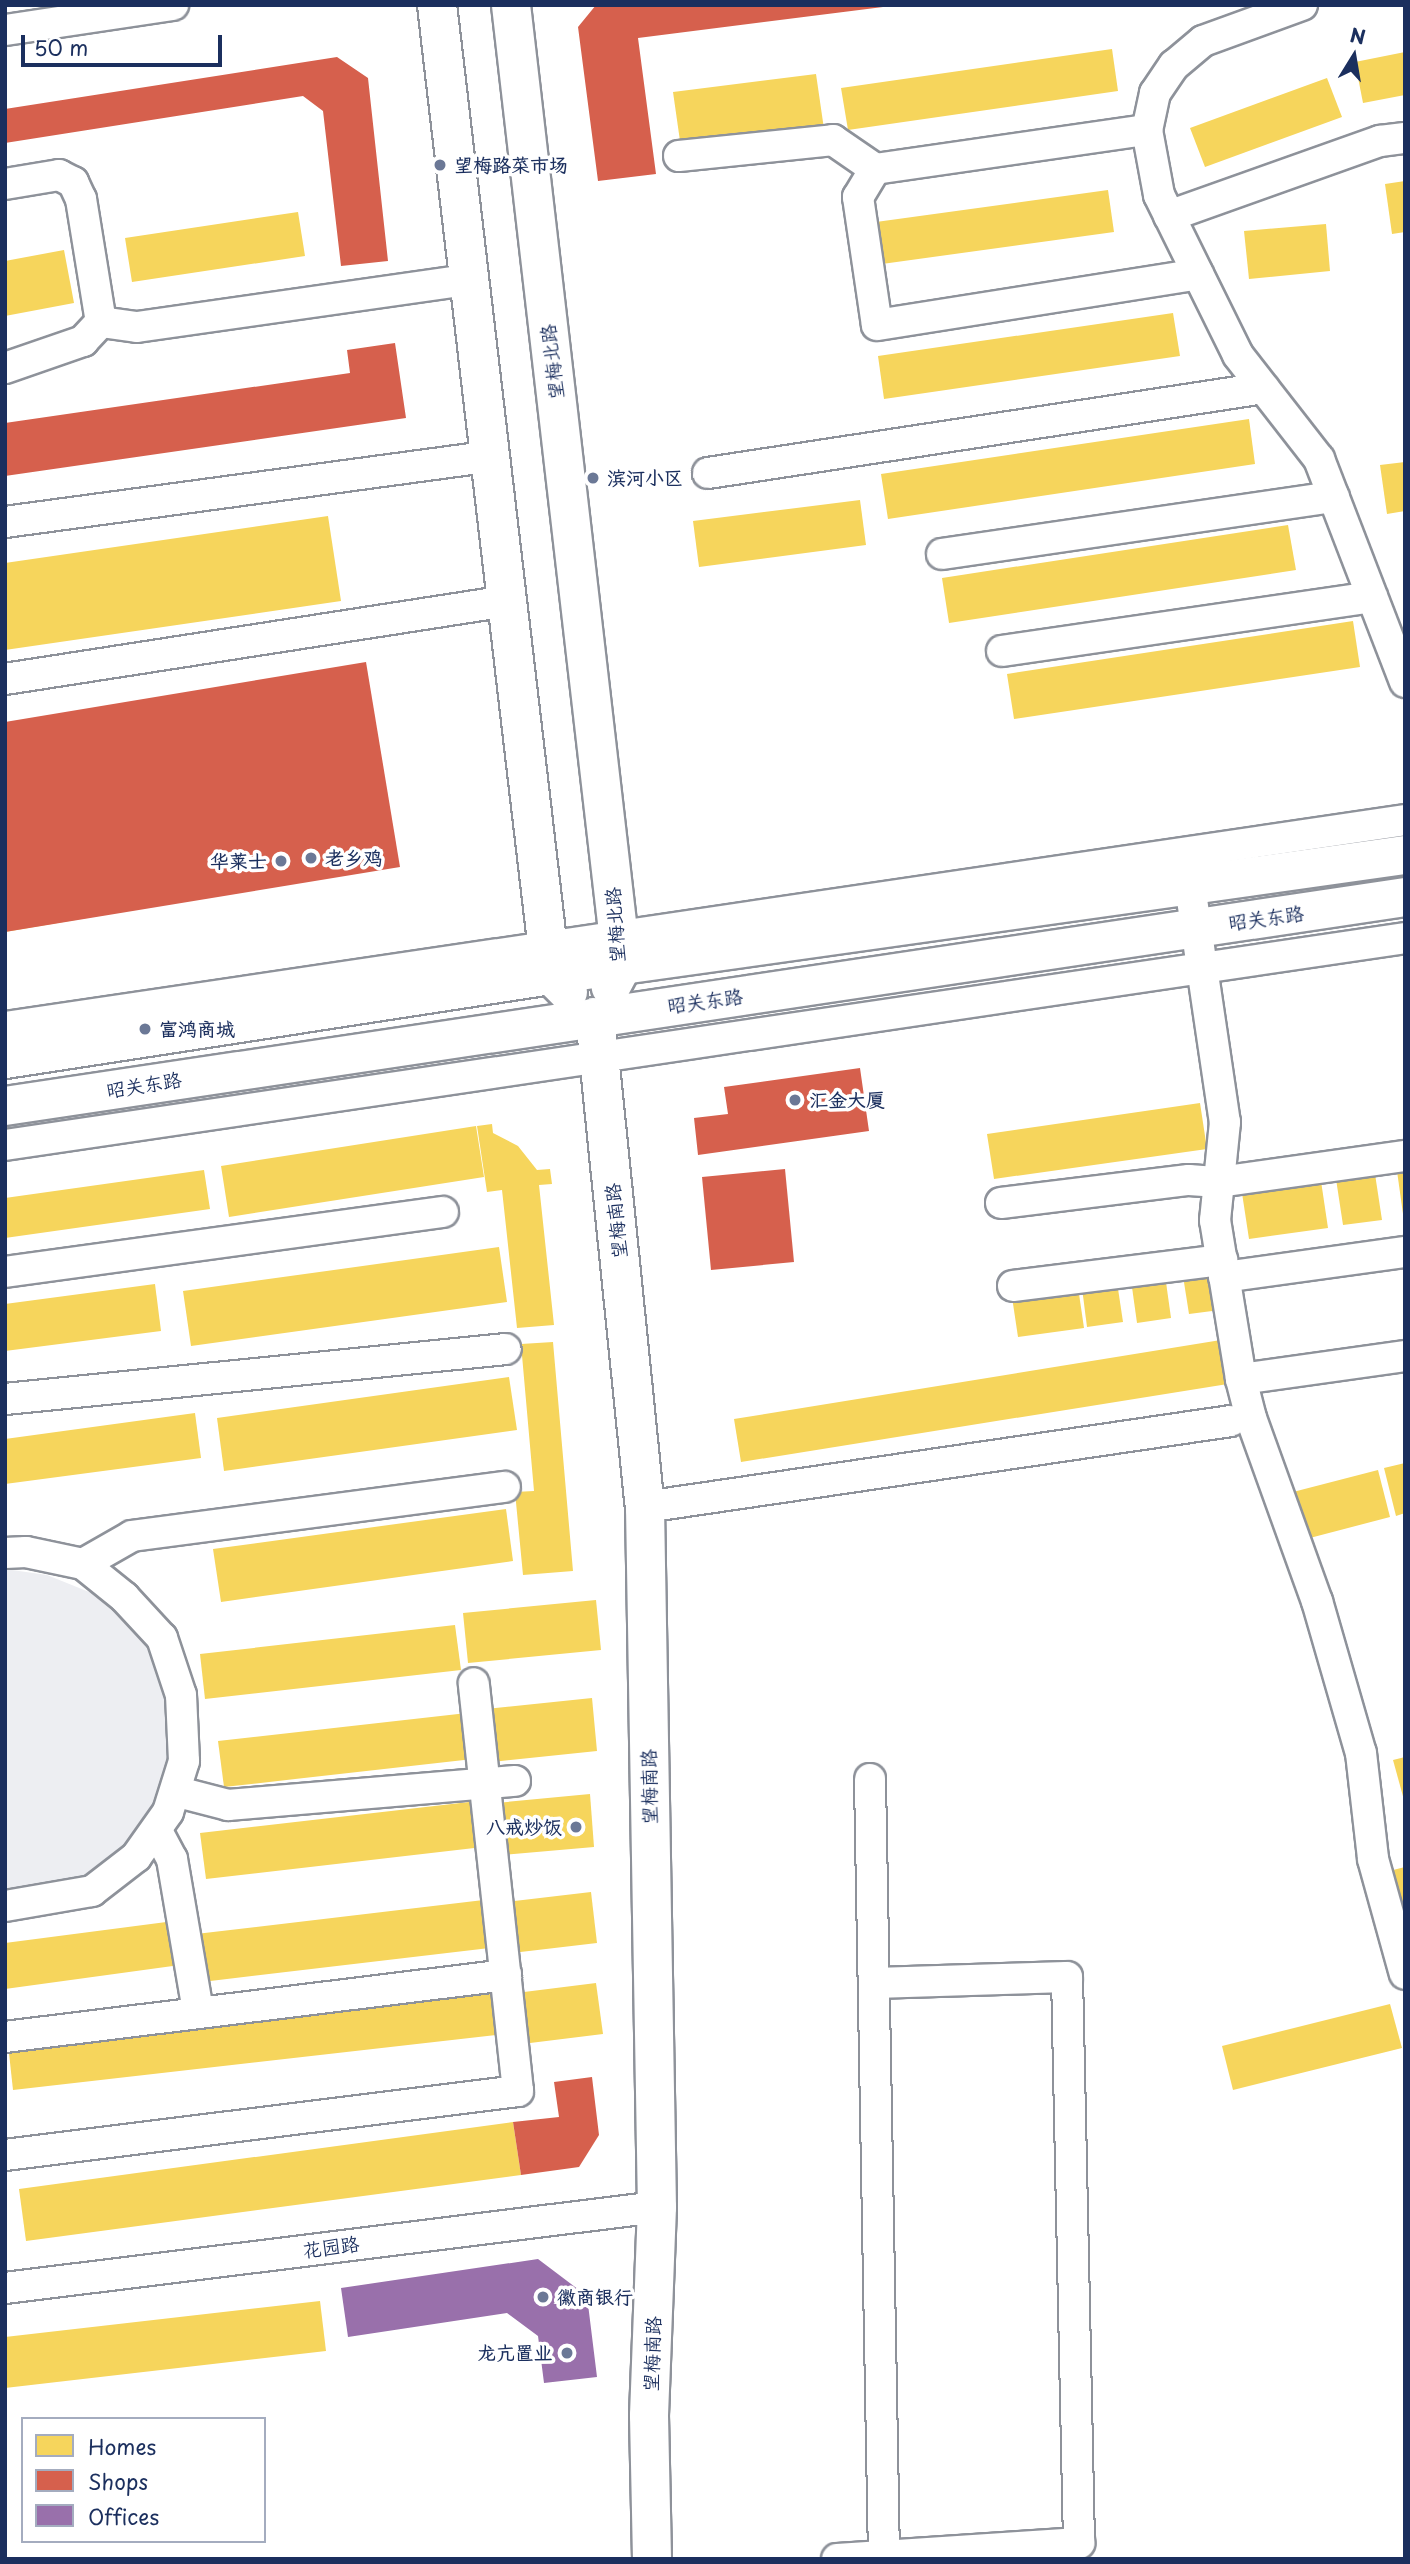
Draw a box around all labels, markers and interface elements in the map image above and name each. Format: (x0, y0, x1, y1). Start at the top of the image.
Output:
text: N (1348, 20, 1368, 51)
scale bar (24, 21, 226, 65)
north arrow (1319, 21, 1389, 91)
text: 50 m (34, 31, 88, 63)
place label: 望梅路菜市场 (454, 154, 568, 176)
marker: 望梅路菜市场 (432, 157, 448, 173)
street label: 望梅北路 (536, 323, 568, 401)
place label: 滨河小区 (607, 467, 683, 489)
marker: 滨河小区 (585, 470, 601, 486)
place label: 老乡鸡 (325, 847, 382, 869)
place label: 华莱士 (210, 850, 267, 872)
marker: 老乡鸡 (303, 850, 319, 866)
marker: 华莱士 (273, 853, 289, 869)
street label: 望梅北路 (601, 886, 629, 964)
street label: 昭关东路 (1227, 901, 1305, 935)
street label: 昭关东路 (666, 984, 744, 1018)
place label: 富鸿商城 (159, 1018, 235, 1040)
marker: 富鸿商城 (137, 1021, 153, 1037)
street label: 昭关东路 (105, 1068, 183, 1102)
place label: 汇金大厦 (809, 1089, 885, 1111)
marker: 汇金大厦 (787, 1092, 803, 1108)
street label: 望梅南路 (601, 1182, 631, 1260)
street label: 望梅南路 (637, 1749, 661, 1825)
place label: 八戒炒饭 (486, 1816, 562, 1838)
marker: 八戒炒饭 (568, 1819, 584, 1835)
street label: 花园路 (301, 2232, 361, 2262)
place label: 徽商银行 (557, 2286, 633, 2308)
marker: 徽商银行 (535, 2289, 551, 2305)
street label: 望梅南路 (639, 2316, 665, 2392)
place label: 龙亢置业 (477, 2342, 553, 2364)
marker: 龙亢置业 (559, 2345, 575, 2361)
legend (21, 2417, 266, 2543)
text: Homes (88, 2430, 156, 2462)
text: Shops (88, 2465, 148, 2497)
text: Offices (88, 2500, 159, 2532)

